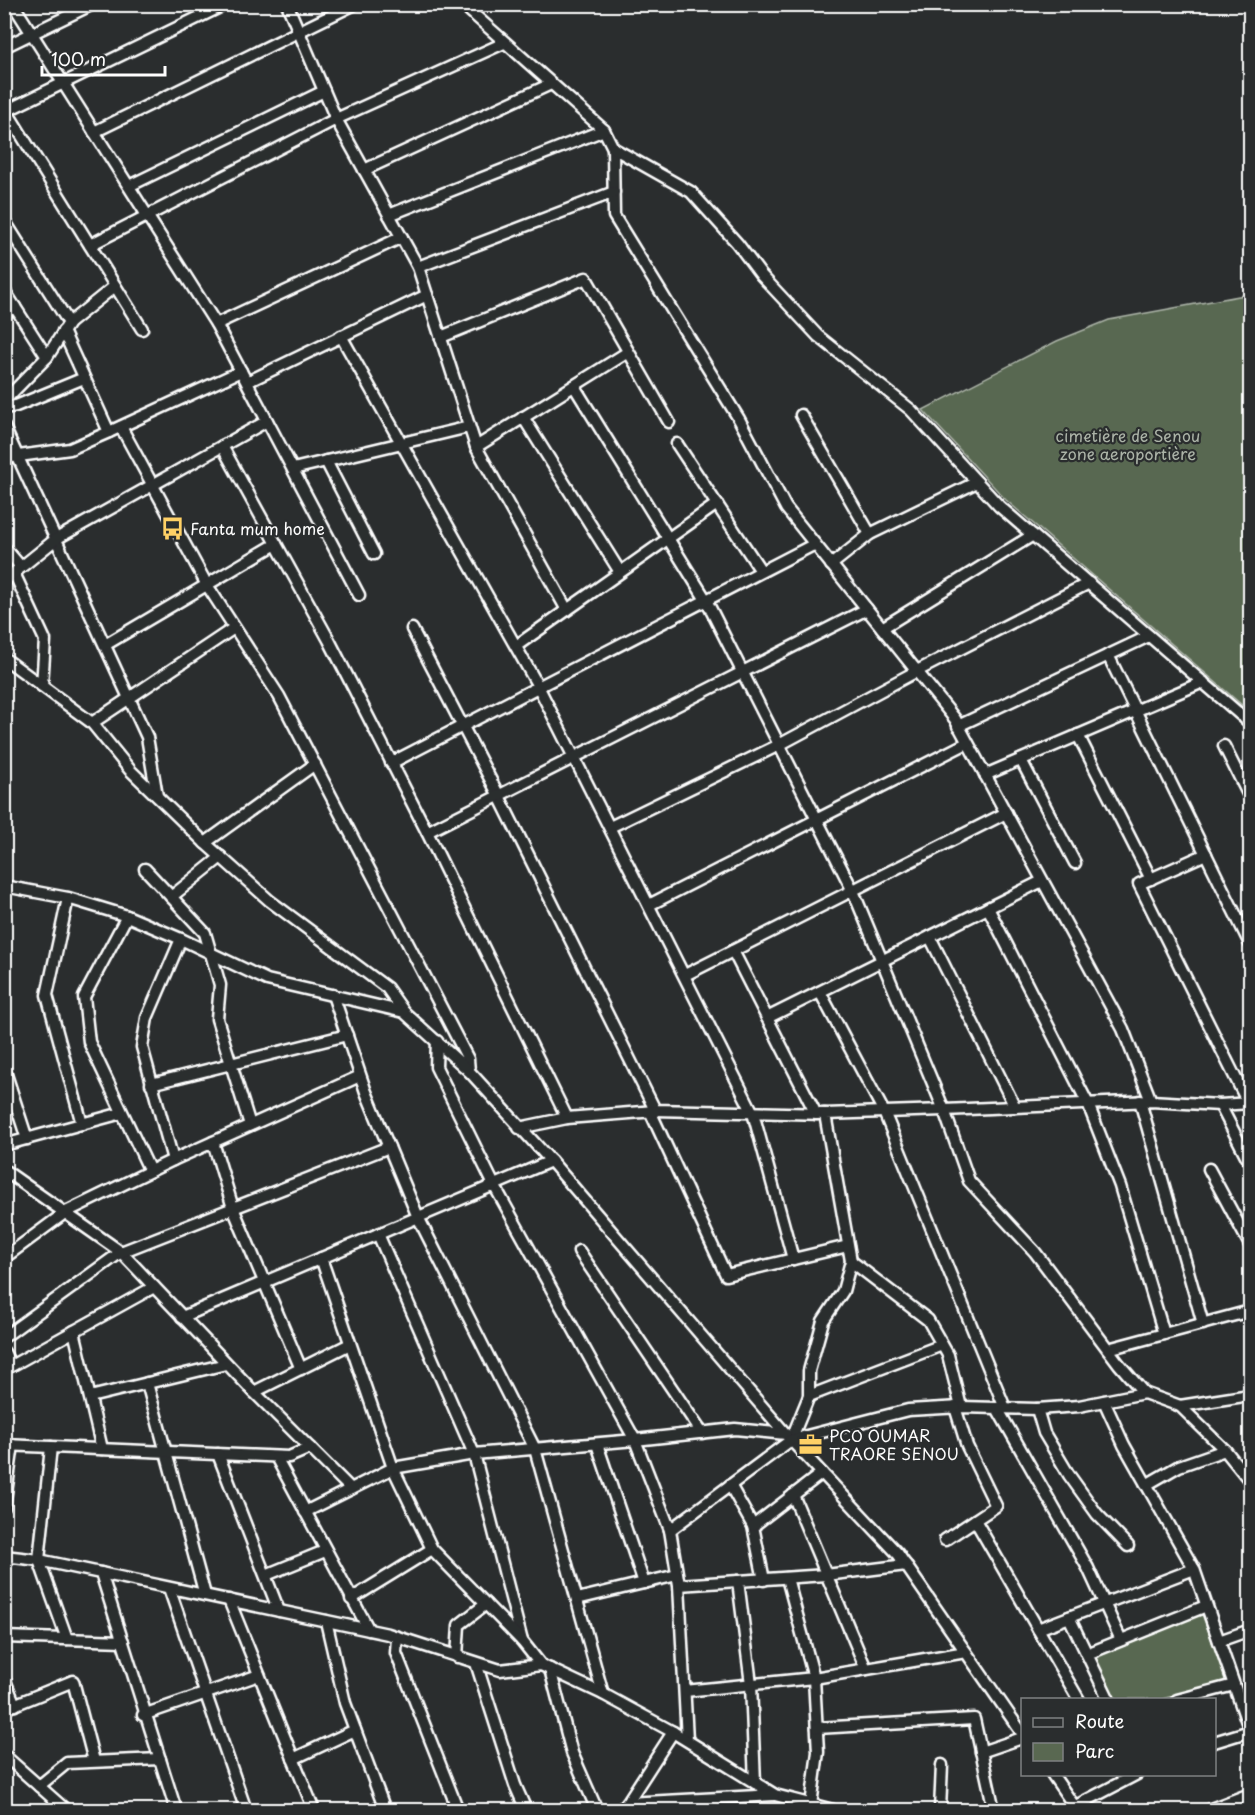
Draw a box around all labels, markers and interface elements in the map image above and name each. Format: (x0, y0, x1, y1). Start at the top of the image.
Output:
scale bar (42, 39, 165, 77)
text: 100 m (51, 45, 106, 72)
park label: cimetière de Senou zone aeroportière (1056, 423, 1200, 465)
bus stop icon: Fanta mum home (159, 516, 185, 542)
place label: Fanta mum home (190, 516, 325, 540)
place label: PCO OUMAR TRAORE SENOU (829, 1423, 959, 1465)
office icon: PCO OUMAR TRAORE SENOU (798, 1432, 824, 1458)
legend (1021, 1698, 1216, 1776)
text: Route (1075, 1707, 1125, 1734)
text: Parc (1075, 1737, 1114, 1764)

